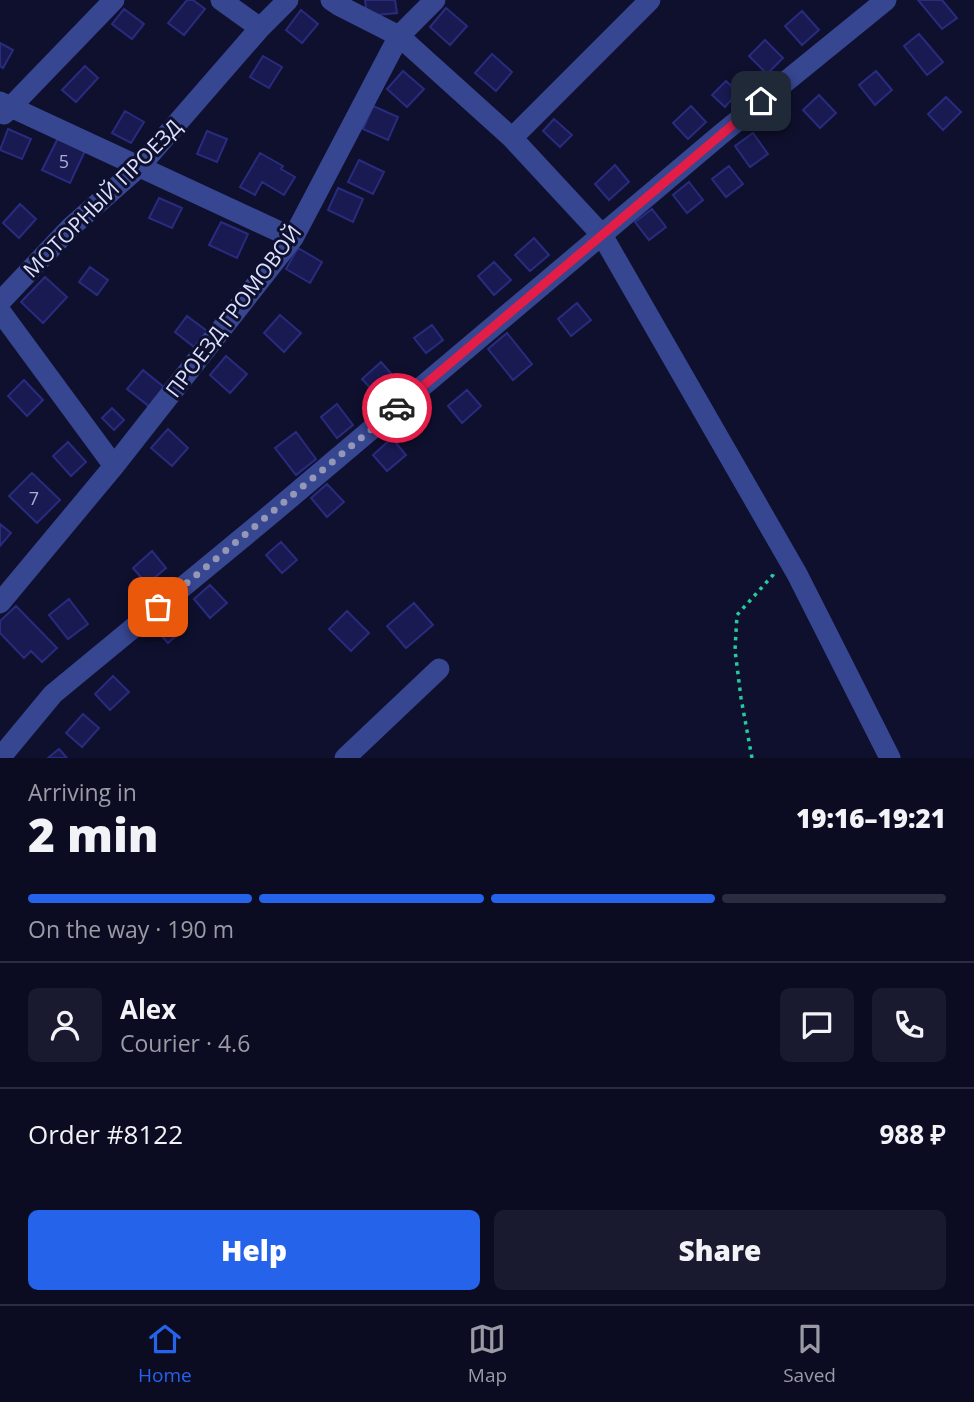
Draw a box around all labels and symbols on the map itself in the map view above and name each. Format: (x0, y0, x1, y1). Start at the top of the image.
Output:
pin (731, 71, 791, 131)
street label: МОТОРНЫЙ ПРОЕЗД (17, 113, 187, 283)
house number: 5 (59, 149, 69, 173)
street label: ПРОЕЗД ГРОМОВОЙ (159, 219, 307, 403)
courier (362, 373, 432, 443)
house number: 7 (29, 486, 39, 510)
pin (128, 577, 188, 637)

